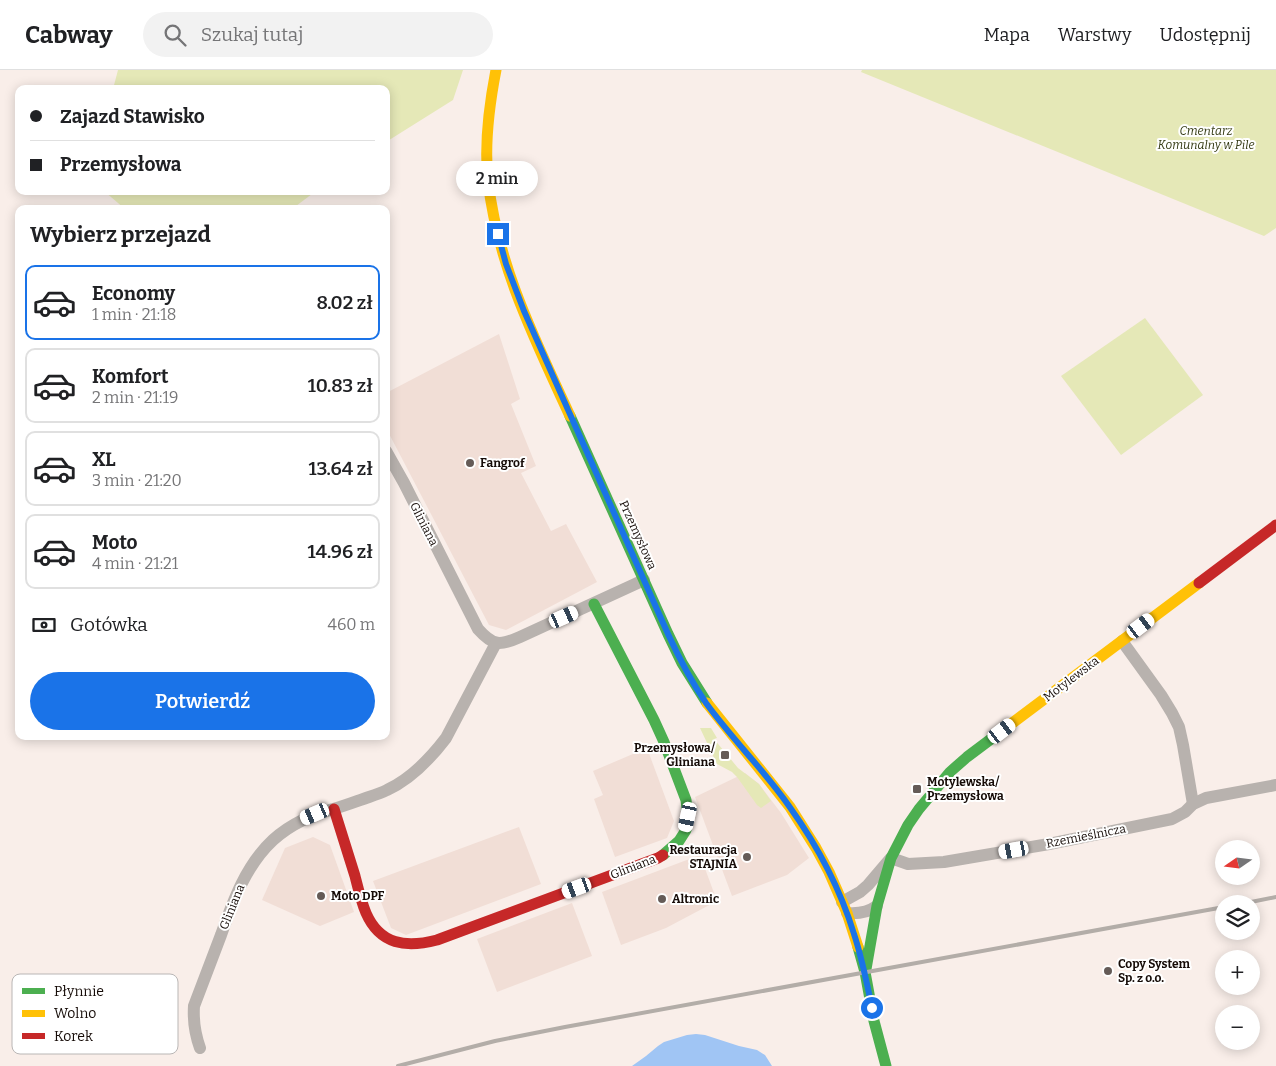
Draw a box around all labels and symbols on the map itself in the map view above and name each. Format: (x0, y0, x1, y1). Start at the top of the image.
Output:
park label: Cmentarz Komunalny w Pile (1158, 124, 1254, 152)
callout: 2 min (457, 161, 539, 196)
route end (487, 223, 509, 245)
place label: Fangrof (480, 456, 526, 470)
marker: Fangrof (464, 457, 476, 469)
street label: Przemysłowa (617, 498, 660, 572)
street label: Gliniana (407, 500, 441, 549)
car (547, 604, 580, 630)
car (1124, 611, 1157, 641)
street label: Motylewska (1041, 653, 1102, 704)
car (985, 716, 1018, 746)
place label: Przemysłowa/ Gliniana (634, 741, 716, 769)
marker: Przemysłowa/ Gliniana (719, 749, 731, 761)
place label: Motylewska/ Przemysłowa (927, 775, 1004, 803)
marker: Motylewska/ Przemysłowa (911, 783, 923, 795)
car (298, 801, 331, 827)
car (677, 801, 698, 833)
street label: Rzemieślnicza (1045, 821, 1127, 851)
car (997, 840, 1030, 860)
north arrow (1215, 840, 1260, 885)
place label: Restauracja STAJNIA (669, 843, 737, 871)
marker: Restauracja STAJNIA (741, 851, 753, 863)
street label: Gliniana (608, 852, 658, 882)
car (560, 876, 593, 900)
street label: Gliniana (217, 882, 248, 932)
place label: Moto DPF (331, 889, 385, 903)
marker: Moto DPF (315, 890, 327, 902)
place label: Altronic (672, 892, 719, 906)
marker: Altronic (656, 893, 668, 905)
place label: Copy System Sp. z o.o. (1118, 957, 1191, 985)
marker: Copy System Sp. z o.o. (1102, 965, 1114, 977)
legend (12, 974, 178, 1054)
text: Płynnie (54, 983, 104, 1000)
route start (861, 997, 883, 1019)
text: Wolno (54, 1005, 96, 1022)
text: Korek (54, 1028, 93, 1045)

